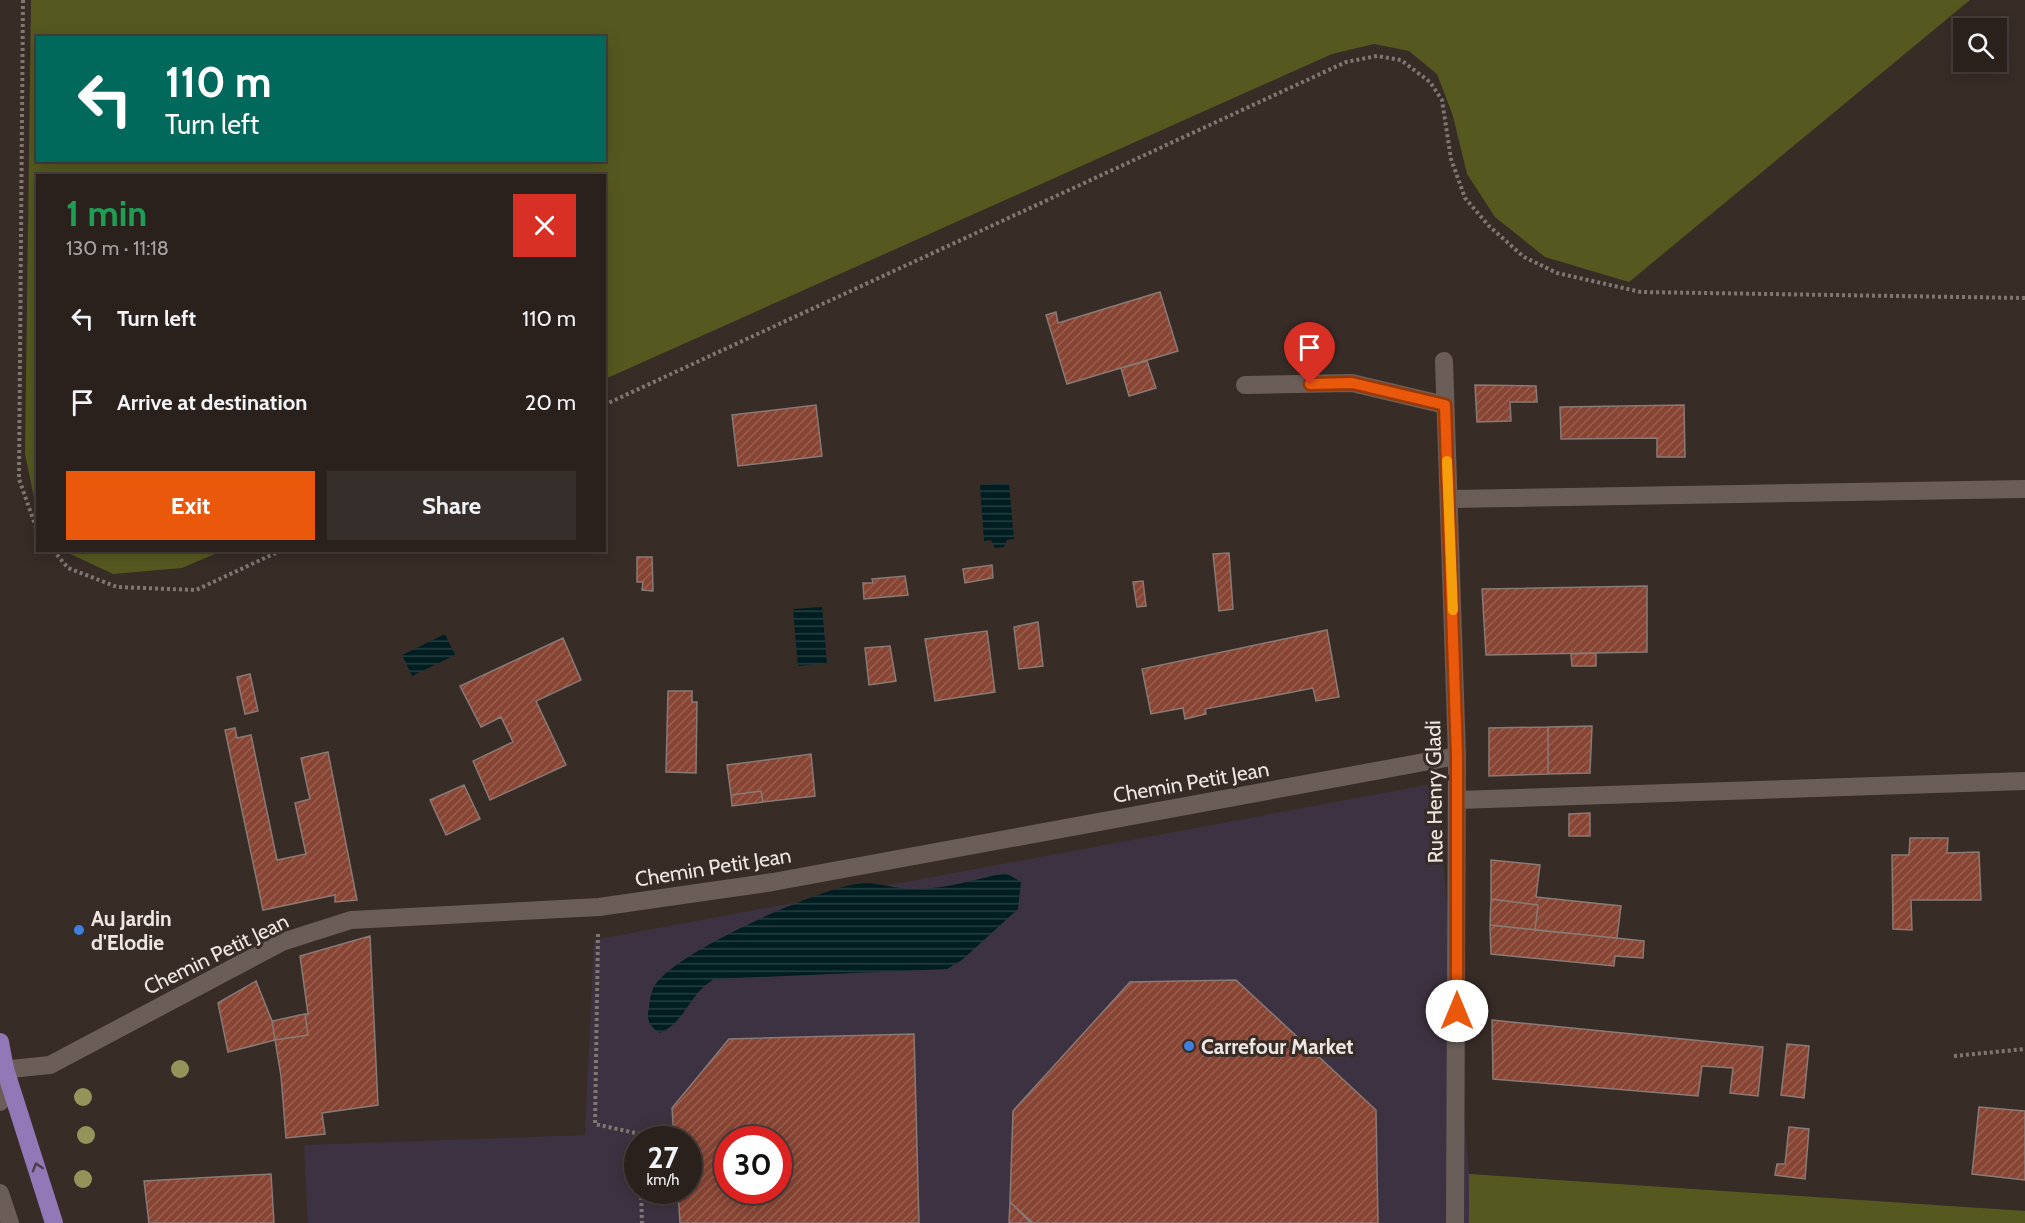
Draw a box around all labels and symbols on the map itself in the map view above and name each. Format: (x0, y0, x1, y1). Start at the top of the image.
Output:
pin (1284, 322, 1335, 384)
street label: Rue Henry Gladi (1420, 720, 1448, 864)
street label: Chemin Petit Jean (1111, 756, 1271, 808)
street label: Chemin Petit Jean (633, 842, 793, 892)
place label: Au Jardin d'Elodie (91, 906, 172, 955)
street label: Chemin Petit Jean (140, 908, 292, 1000)
marker: Au Jardin d'Elodie (72, 923, 86, 937)
position arrow (1425, 979, 1489, 1043)
place label: Carrefour Market (1201, 1034, 1354, 1059)
marker: Carrefour Market (1182, 1039, 1196, 1053)
speed limit sign: 30 (714, 1126, 792, 1204)
one-way arrow (32, 1162, 44, 1173)

